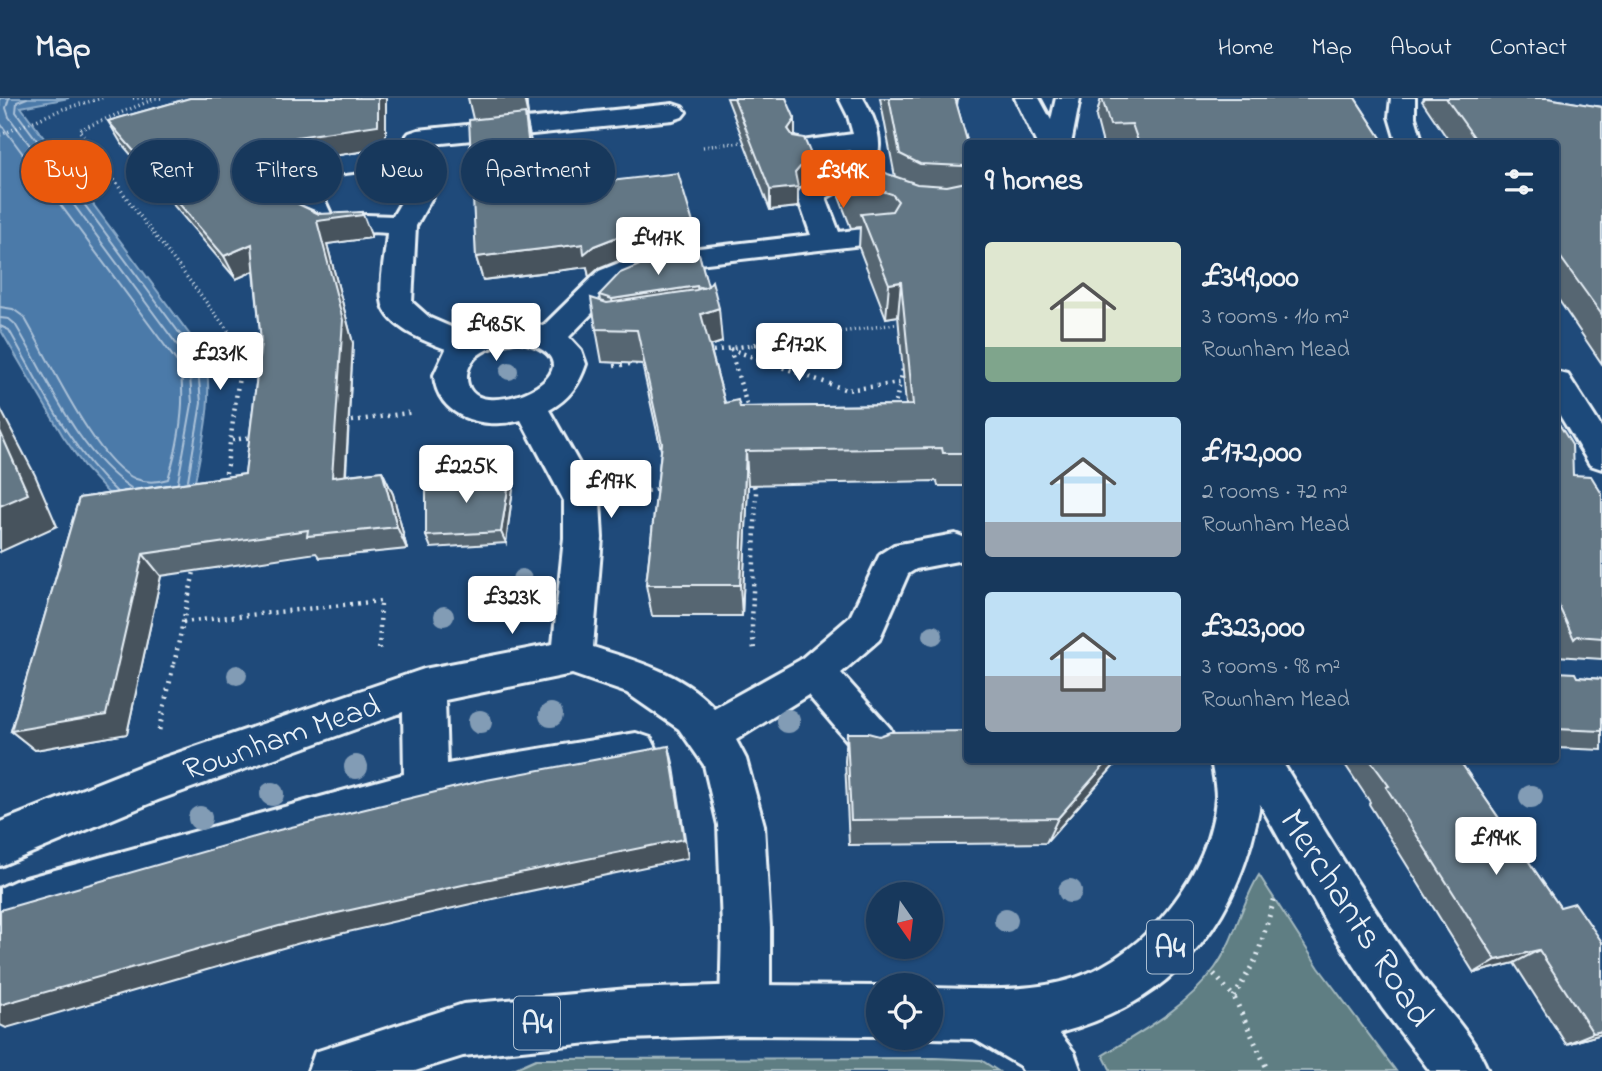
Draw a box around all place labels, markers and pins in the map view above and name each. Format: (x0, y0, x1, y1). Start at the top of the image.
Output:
pin: £349K (794, 150, 892, 210)
pin: £417K (609, 218, 707, 277)
pin: £485K (447, 303, 545, 363)
pin: £172K (750, 324, 848, 383)
pin: £231K (171, 332, 269, 392)
pin: £225K (417, 446, 515, 505)
pin: £197K (562, 460, 660, 520)
pin: £323K (463, 576, 561, 636)
pin: £194K (1447, 818, 1545, 877)

